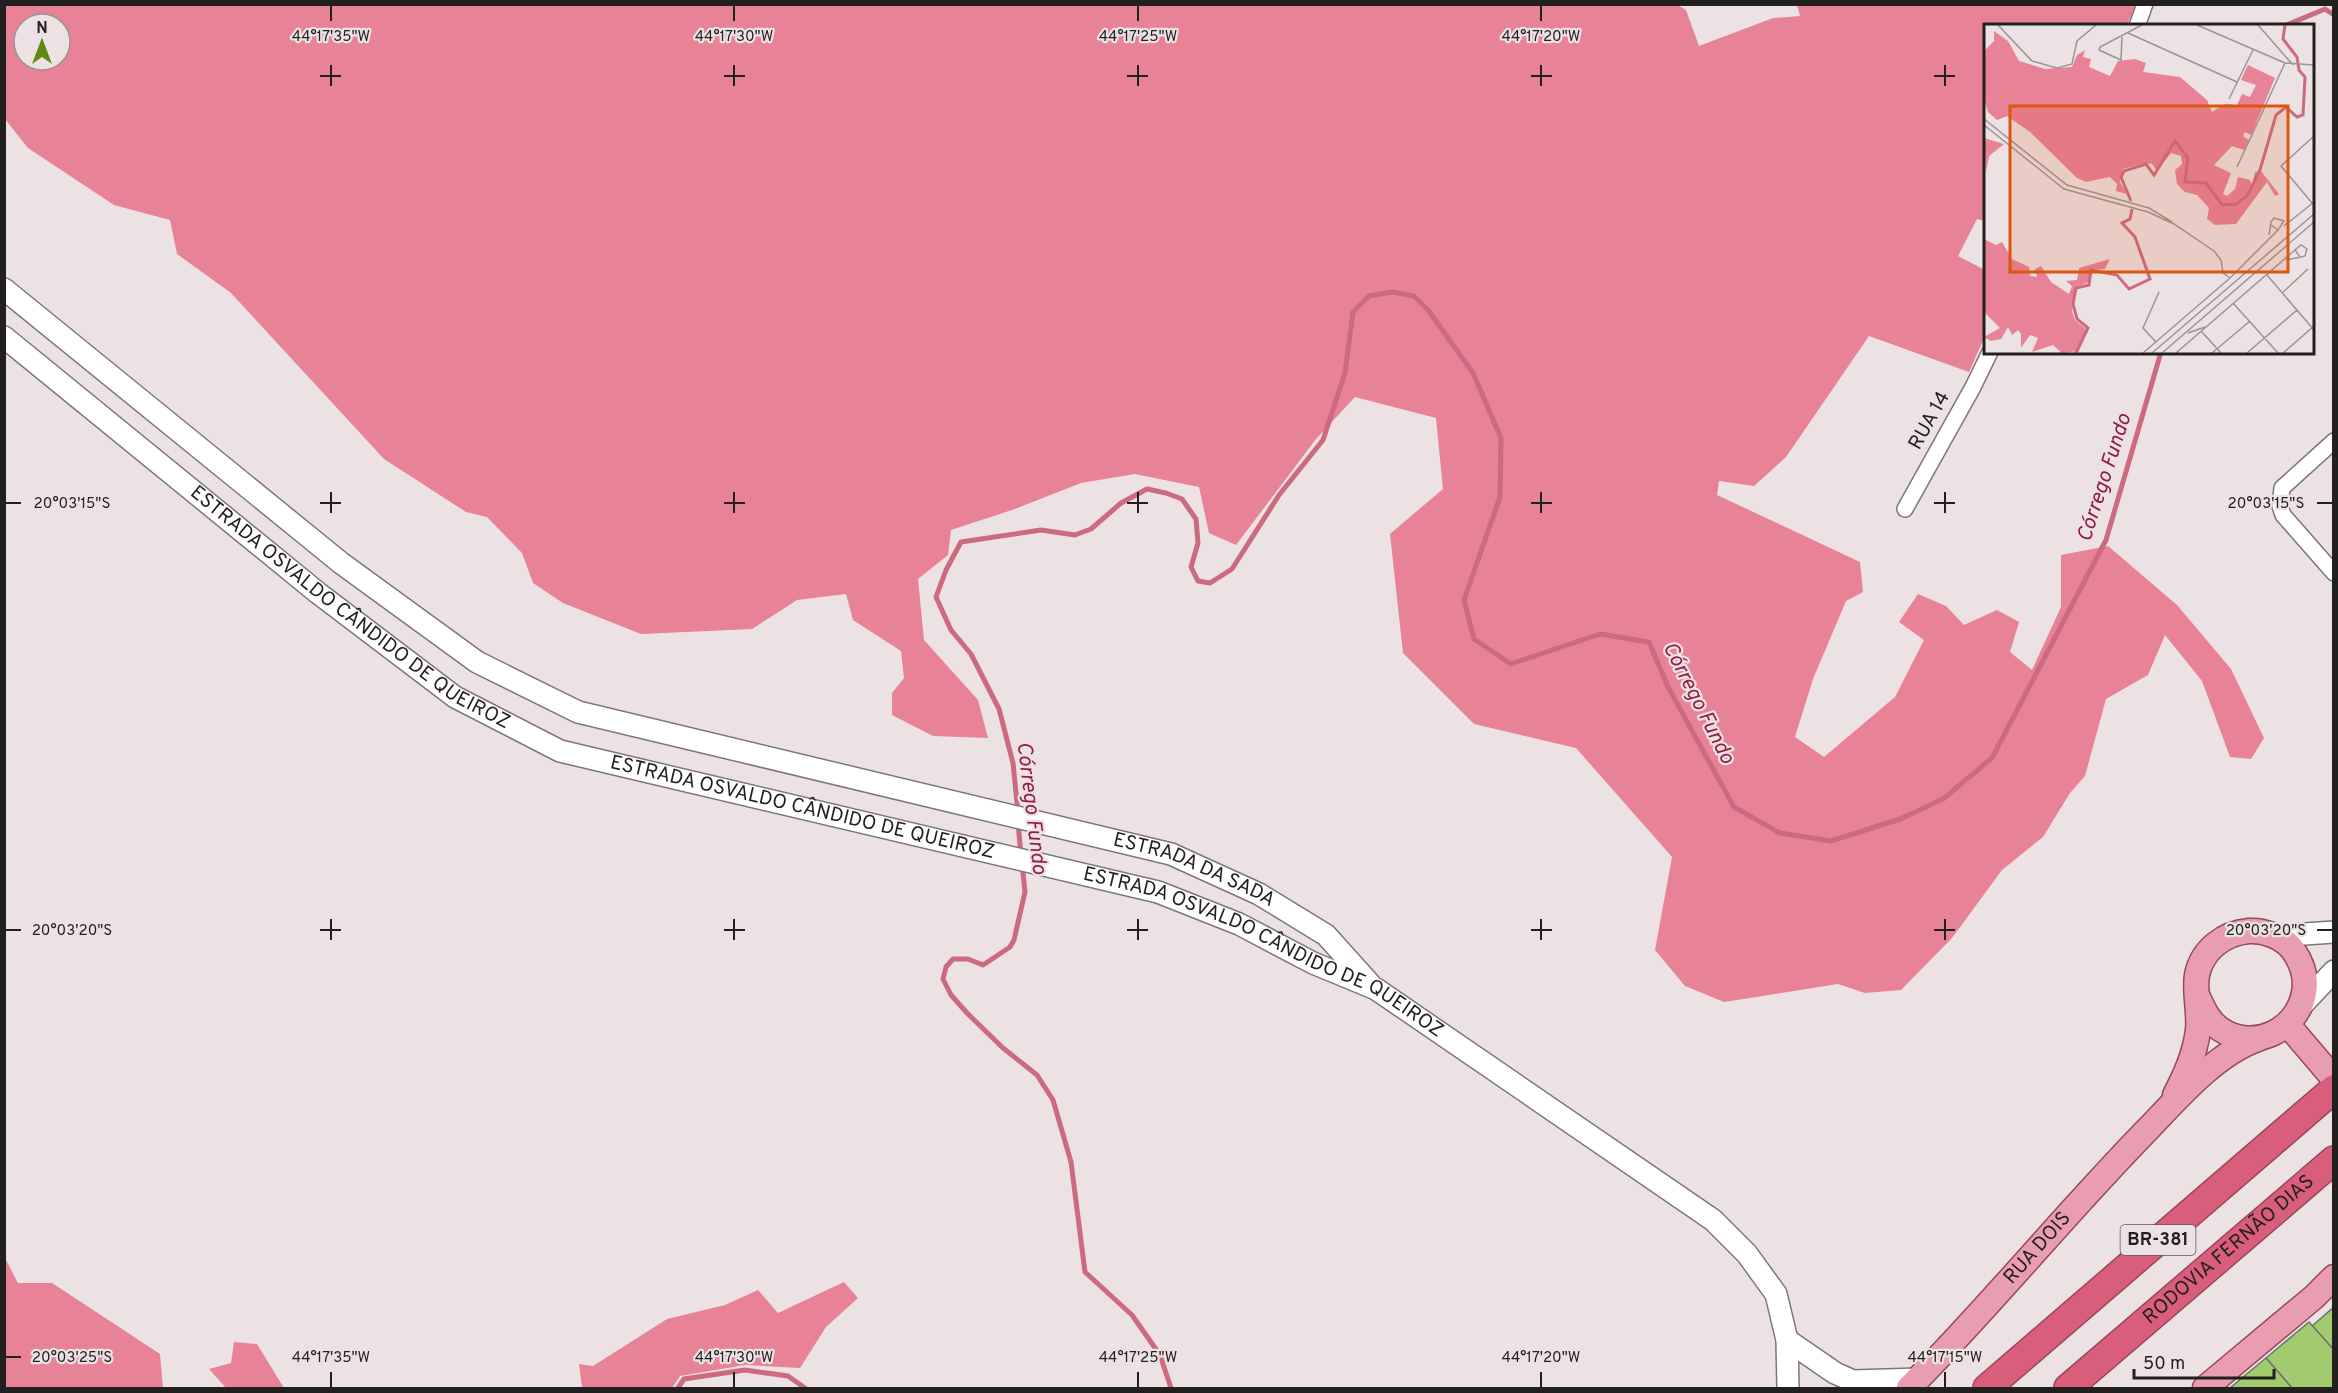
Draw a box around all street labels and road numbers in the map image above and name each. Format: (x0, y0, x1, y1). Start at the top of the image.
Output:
street label: RUA 14 (1903, 387, 1957, 455)
street label: ESTRADA OSVALDO CÂNDIDO DE QUEIROZ (184, 480, 514, 736)
street label: ESTRADA OSVALDO CÂNDIDO DE QUEIROZ (607, 750, 997, 866)
street label: ESTRADA DA SADA (1110, 828, 1280, 914)
street label: ESTRADA OSVALDO CÂNDIDO DE QUEIROZ (1080, 862, 1448, 1044)
street label: RODOVIA FERNÃO DIAS (2138, 1169, 2320, 1331)
street label: RUA DOIS (1998, 1206, 2077, 1290)
road number: BR-381 (2120, 1225, 2196, 1255)

